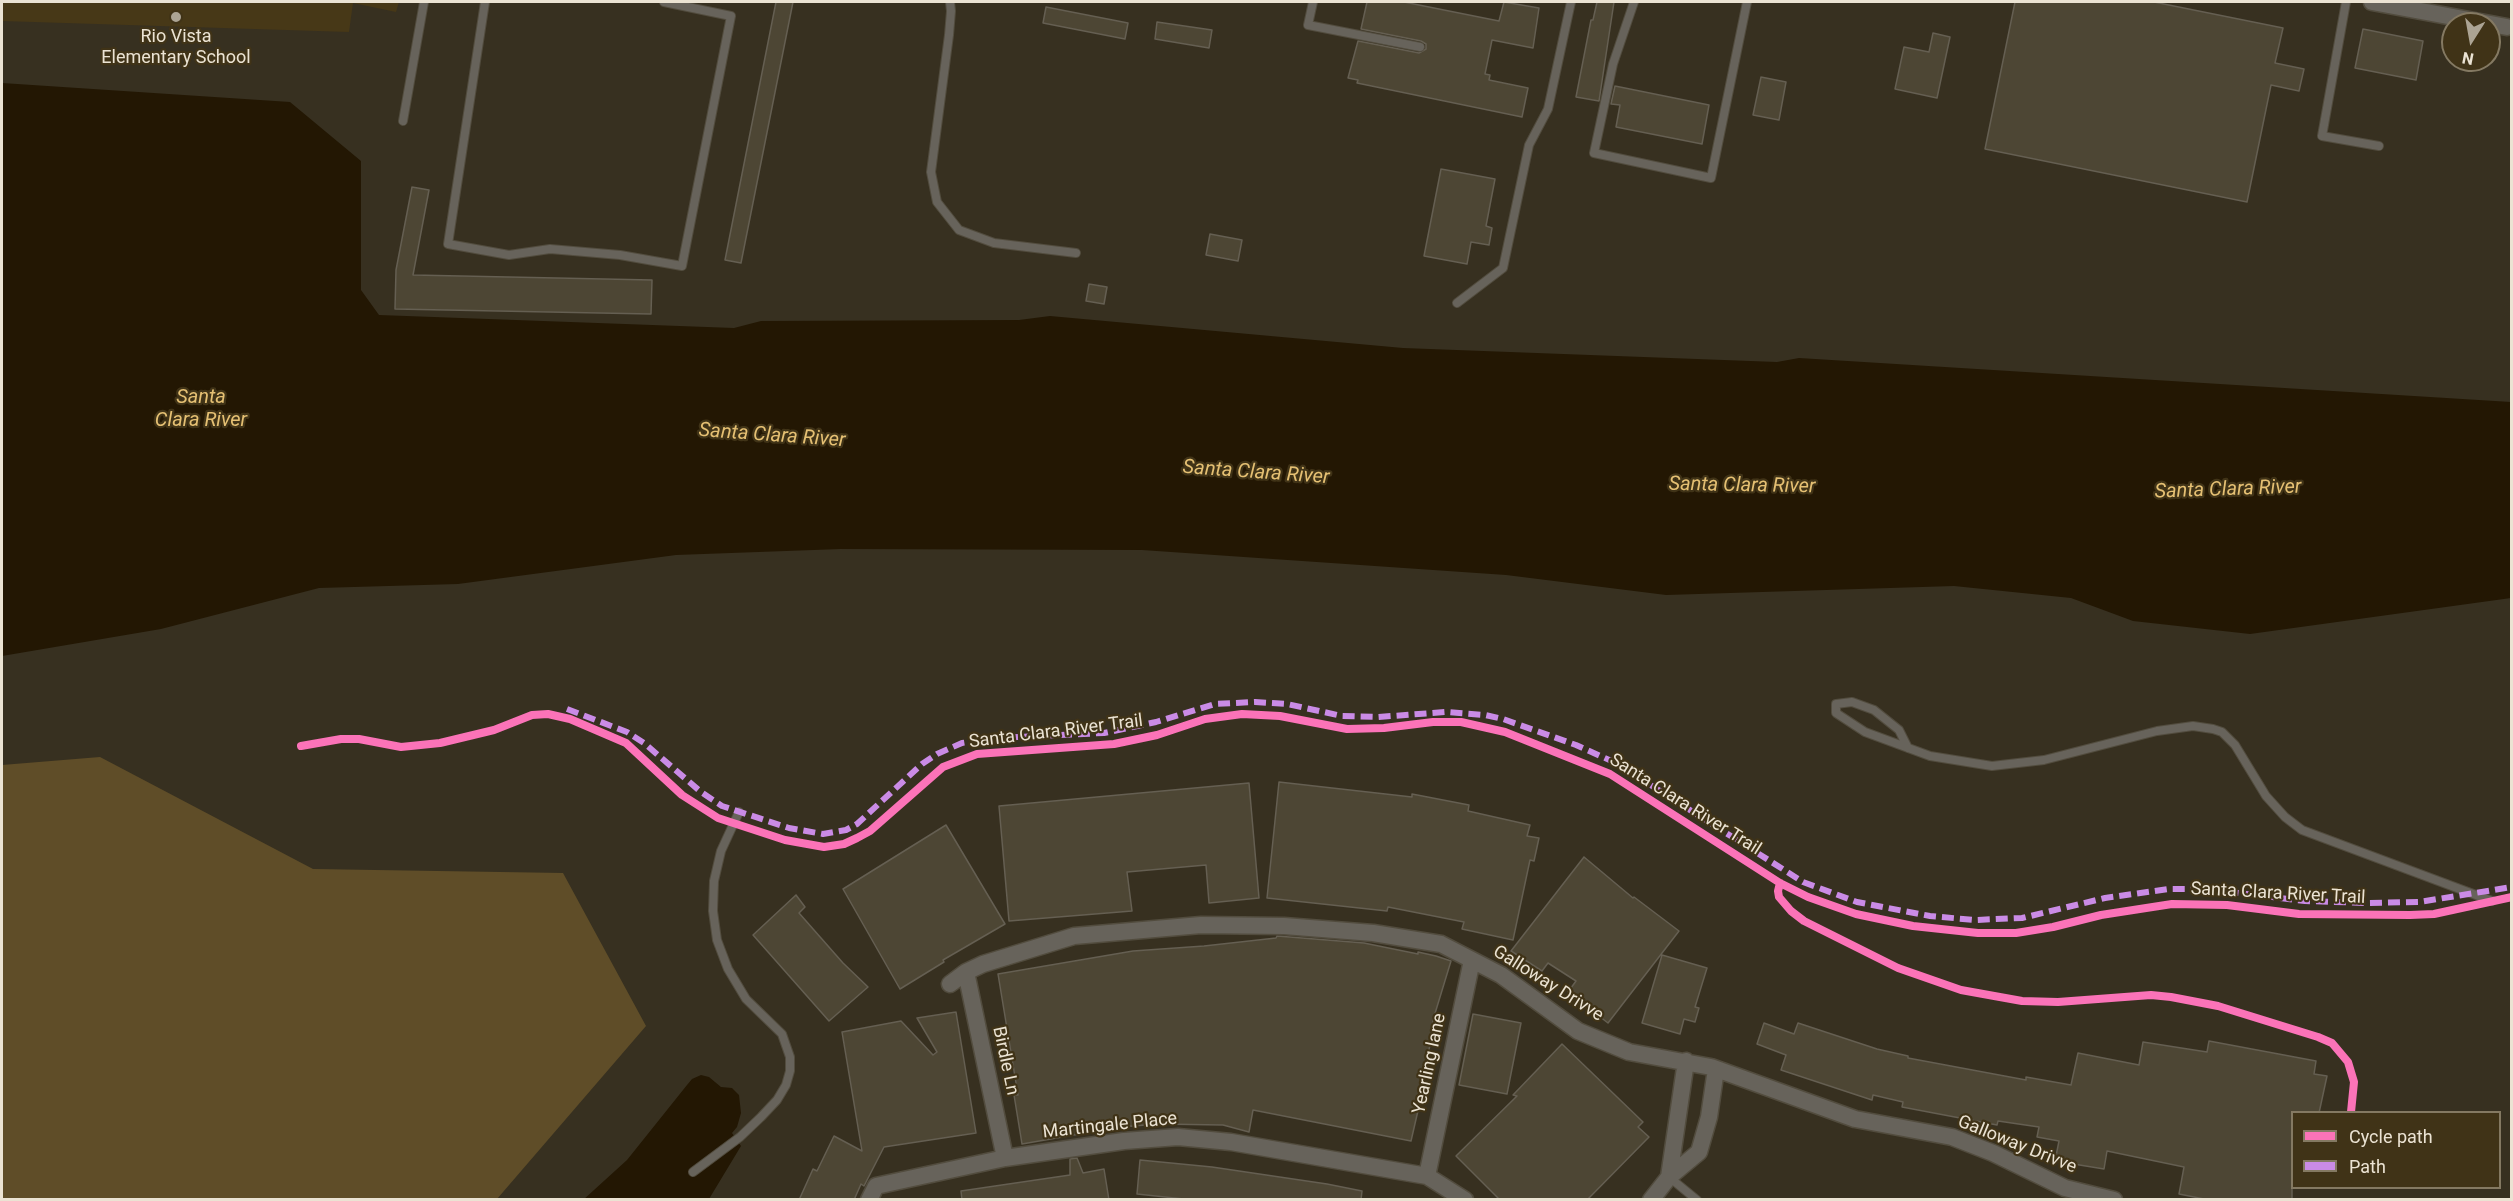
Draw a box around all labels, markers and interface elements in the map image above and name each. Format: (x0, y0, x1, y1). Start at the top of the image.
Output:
marker: Rio Vista Elementary School (169, 10, 183, 24)
north arrow (2441, 12, 2501, 72)
place label: Rio Vista Elementary School (101, 26, 251, 68)
text: N (2461, 48, 2475, 69)
water label: Santa Clara River (155, 386, 247, 433)
water label: Santa Clara River (698, 419, 846, 453)
water label: Santa Clara River (1182, 456, 1330, 490)
water label: Santa Clara River (1668, 473, 1816, 499)
water label: Santa Clara River (2154, 475, 2302, 505)
street label: Santa Clara River Trail (968, 711, 1144, 753)
street label: Santa Clara River Trail (1605, 749, 1765, 861)
street label: Santa Clara River Trail (2190, 879, 2366, 909)
street label: Galloway Drivve (1489, 941, 1607, 1027)
street label: Yearling lane (1409, 1012, 1451, 1116)
street label: Birdle Ln (987, 1025, 1023, 1097)
street label: Martingale Place (1042, 1108, 1178, 1144)
street label: Galloway Drivve (1954, 1111, 2080, 1179)
legend (2291, 1111, 2501, 1189)
text: Cycle path (2349, 1126, 2433, 1147)
text: Path (2349, 1156, 2386, 1177)

